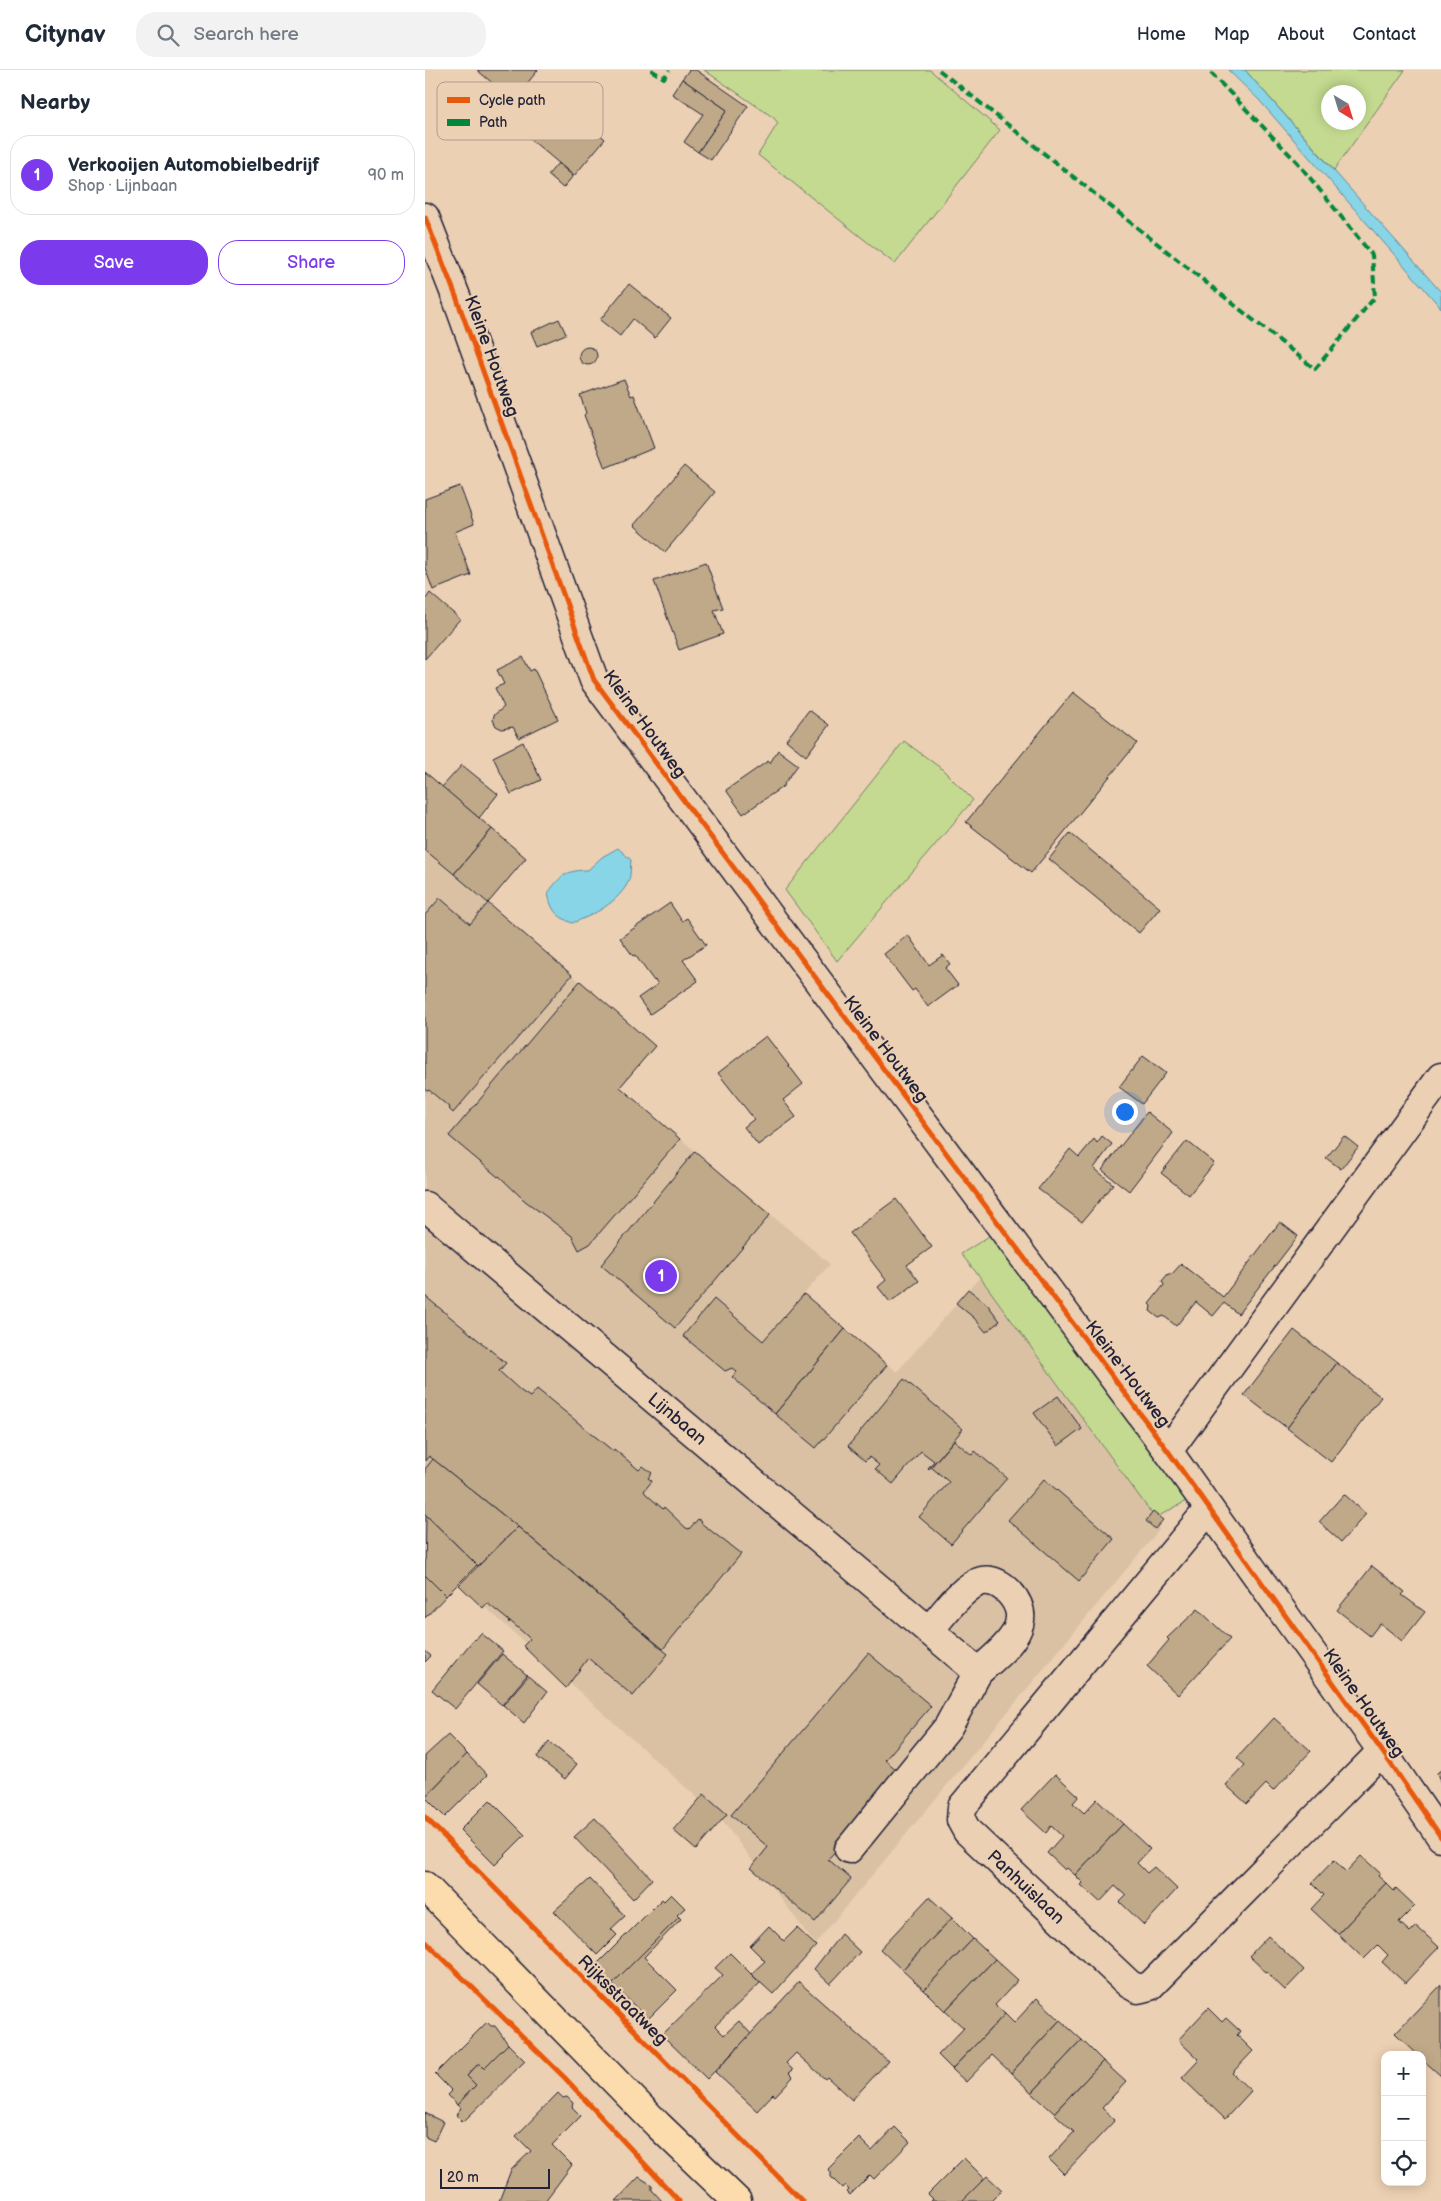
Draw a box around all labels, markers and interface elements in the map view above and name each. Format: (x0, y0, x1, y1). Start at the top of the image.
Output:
search box (136, 12, 486, 57)
text: Citynav (25, 20, 106, 49)
icon: search (154, 21, 182, 49)
text: Search here (194, 23, 299, 46)
text: Home (1137, 24, 1186, 45)
text: Map (1214, 24, 1250, 45)
text: About (1278, 24, 1325, 45)
text: Contact (1353, 24, 1416, 45)
legend (437, 82, 603, 140)
north arrow (1321, 85, 1366, 130)
text: Nearby (20, 90, 90, 115)
text: Cycle path (479, 92, 546, 109)
text: Path (479, 114, 507, 131)
text: Verkooijen Automobielbedrijf (68, 154, 319, 177)
text: 1 (34, 166, 40, 185)
text: 90 m (368, 166, 404, 185)
text: Shop · Lijnbaan (68, 177, 177, 196)
button: Save (20, 240, 208, 285)
button: Share (218, 240, 405, 285)
street label: Kleine Houtweg (460, 293, 523, 420)
street label: Kleine Houtweg (599, 666, 691, 782)
street label: Kleine Houtweg (839, 992, 932, 1107)
your location (1112, 1099, 1138, 1125)
pin: 1 (645, 1257, 677, 1295)
street label: Kleine Houtweg (1081, 1317, 1174, 1432)
street label: Lijnbaan (644, 1388, 711, 1450)
street label: Kleine Houtweg (1318, 1645, 1409, 1762)
street label: Panhuislaan (983, 1846, 1069, 1929)
street label: Rijksstraatweg (573, 1951, 672, 2050)
map controls (1381, 2051, 1426, 2186)
button: + (1381, 2051, 1426, 2096)
button: − (1381, 2096, 1426, 2141)
button: locate (1381, 2141, 1426, 2186)
scale bar (440, 2166, 550, 2189)
text: 20 m (447, 2169, 479, 2186)

